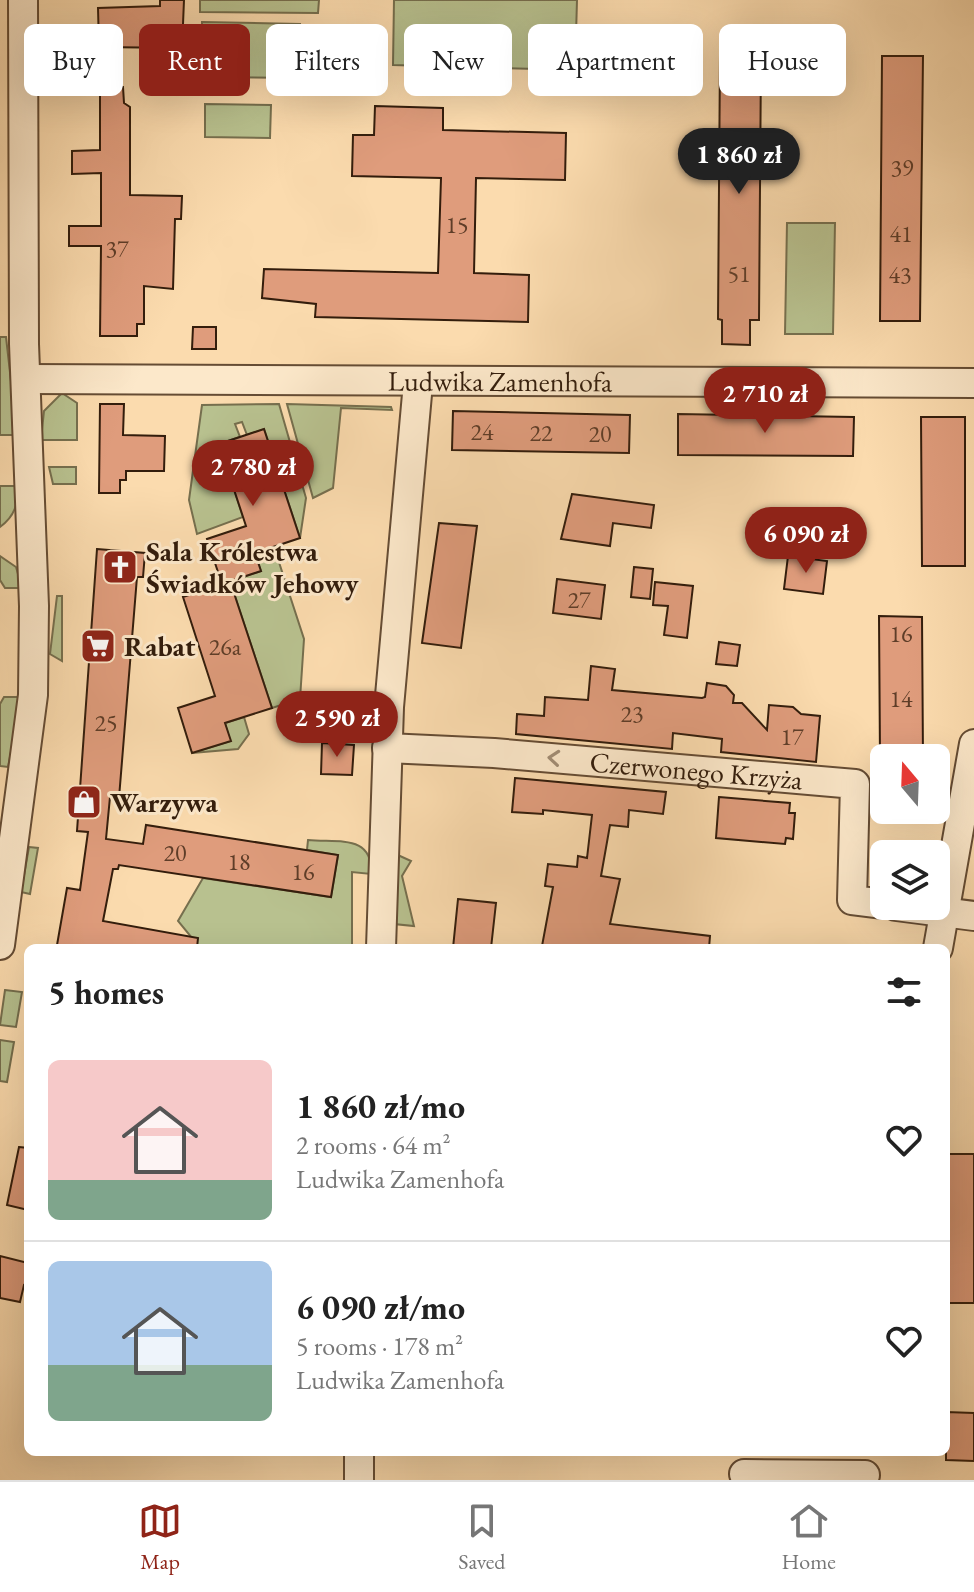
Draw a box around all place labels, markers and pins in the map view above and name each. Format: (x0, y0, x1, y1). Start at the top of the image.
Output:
pin: 1 860 zł (656, 128, 822, 196)
pin: 2 710 zł (682, 367, 848, 435)
pin: 2 780 zł (170, 440, 336, 508)
pin: 6 090 zł (723, 507, 889, 575)
place label: Sala Królestwa Świadków Jehowy (146, 533, 359, 601)
church icon: Sala Królestwa Świadków Jehowy (101, 548, 139, 586)
supermarket icon: Rabat (79, 627, 117, 665)
place label: Rabat (124, 628, 196, 664)
pin: 2 590 zł (254, 691, 420, 759)
shop icon: Warzywa (65, 783, 103, 821)
place label: Warzywa (110, 784, 218, 820)

